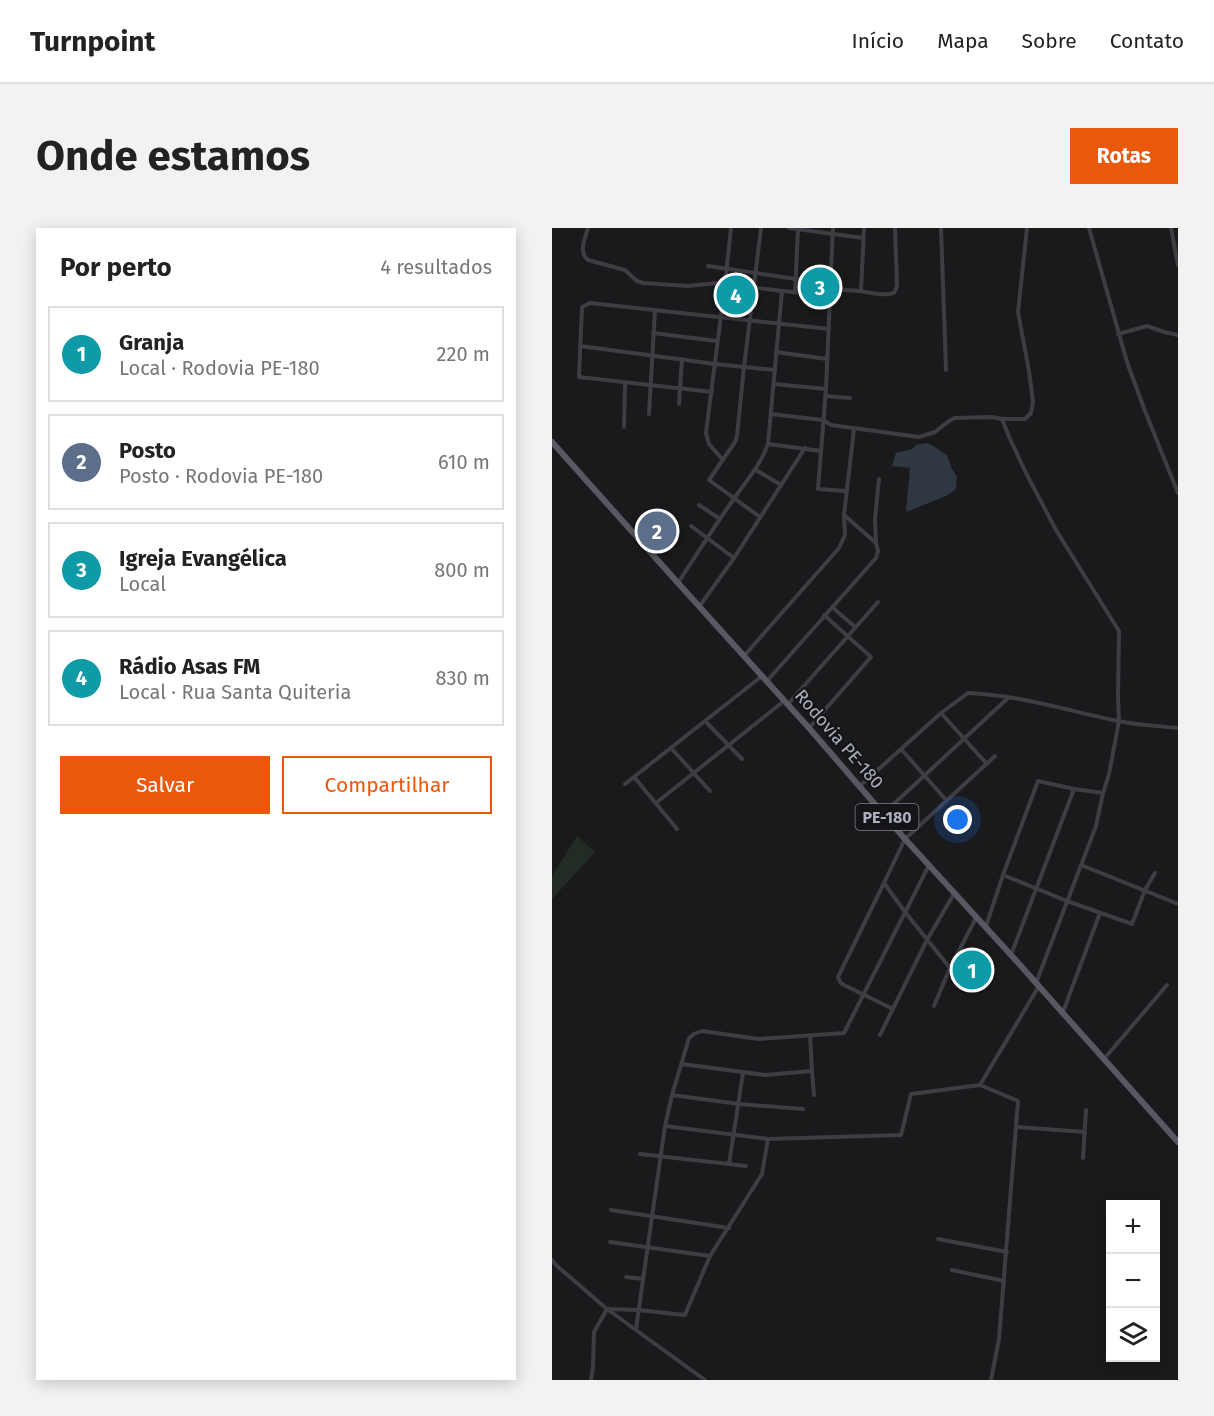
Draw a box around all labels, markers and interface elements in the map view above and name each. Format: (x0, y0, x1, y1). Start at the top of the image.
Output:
text: Turnpoint (30, 25, 155, 58)
text: Início (851, 28, 904, 54)
text: Mapa (937, 28, 989, 54)
text: Sobre (1022, 28, 1077, 54)
text: Contato (1110, 28, 1184, 54)
button: Rotas (1070, 128, 1178, 184)
text: Onde estamos (36, 131, 310, 181)
text: Por perto (60, 252, 172, 283)
text: 4 resultados (380, 255, 492, 279)
pin: 3 (800, 264, 840, 310)
pin: 4 (716, 272, 756, 318)
text: Granja (119, 329, 184, 356)
text: 1 (77, 342, 86, 366)
text: 220 m (437, 342, 490, 366)
text: Local · Rodovia PE-180 (119, 356, 320, 380)
text: Posto (119, 437, 176, 464)
text: 2 (76, 450, 87, 474)
text: 610 m (438, 450, 490, 474)
text: Posto · Rodovia PE-180 (119, 464, 323, 488)
pin: 2 (638, 508, 676, 554)
text: Igreja Evangélica (119, 545, 287, 572)
text: 3 (76, 558, 87, 582)
text: 800 m (434, 558, 490, 582)
text: Local (119, 572, 166, 596)
text: Rádio Asas FM (119, 653, 260, 680)
text: 4 (76, 666, 87, 690)
text: 830 m (435, 666, 490, 690)
text: Local · Rua Santa Quiteria (119, 680, 351, 704)
street label: Rodovia PE-180 (790, 685, 888, 793)
button: Salvar (60, 756, 270, 814)
button: Compartilhar (282, 756, 492, 814)
road number: PE-180 (856, 804, 918, 830)
your location (943, 805, 972, 834)
pin: 1 (952, 948, 992, 992)
map controls (1106, 1200, 1160, 1362)
button: + (1106, 1200, 1160, 1254)
button: − (1106, 1254, 1160, 1308)
button: layers (1106, 1308, 1160, 1362)

